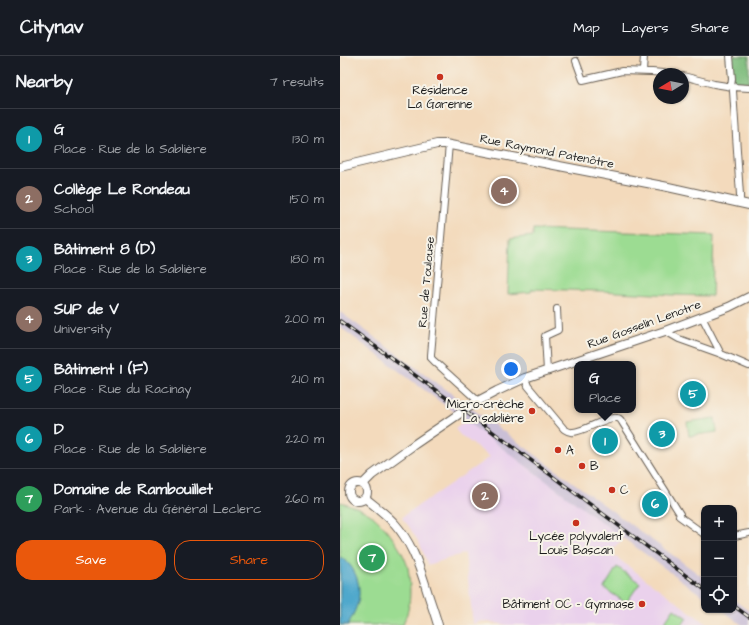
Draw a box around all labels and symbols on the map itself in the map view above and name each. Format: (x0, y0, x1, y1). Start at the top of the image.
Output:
north arrow (653, 68, 689, 104)
marker: Résidence La Garenne (435, 72, 445, 82)
place label: Résidence La Garenne (407, 82, 473, 113)
street label: Rue Raymond Patenôtre (478, 130, 616, 174)
pin: 4 (491, 176, 517, 206)
street label: Rue de Toulouse (414, 235, 439, 328)
street label: Rue Gosselin Lenotre (585, 296, 704, 353)
your location (501, 359, 521, 379)
pin: 5 (680, 379, 706, 409)
place label: Micro-crèche La sablière (447, 396, 525, 427)
marker: Micro-crèche La sablière (527, 406, 537, 416)
pin: 3 (649, 419, 675, 449)
pin: 1 (592, 426, 618, 456)
place label: A (566, 442, 574, 459)
marker: A (553, 445, 563, 455)
place label: B (590, 458, 599, 475)
marker: B (577, 461, 587, 471)
pin: 2 (472, 481, 498, 511)
place label: C (620, 482, 629, 499)
marker: C (607, 485, 617, 495)
pin: 6 (642, 489, 668, 519)
marker: Lycée polyvalent Louis Bascan (571, 518, 581, 528)
place label: Lycée polyvalent Louis Bascan (529, 528, 623, 559)
pin: 7 (359, 543, 385, 573)
place label: Bâtiment OC - Gymnase (502, 596, 634, 614)
marker: Bâtiment OC - Gymnase (637, 599, 647, 609)

